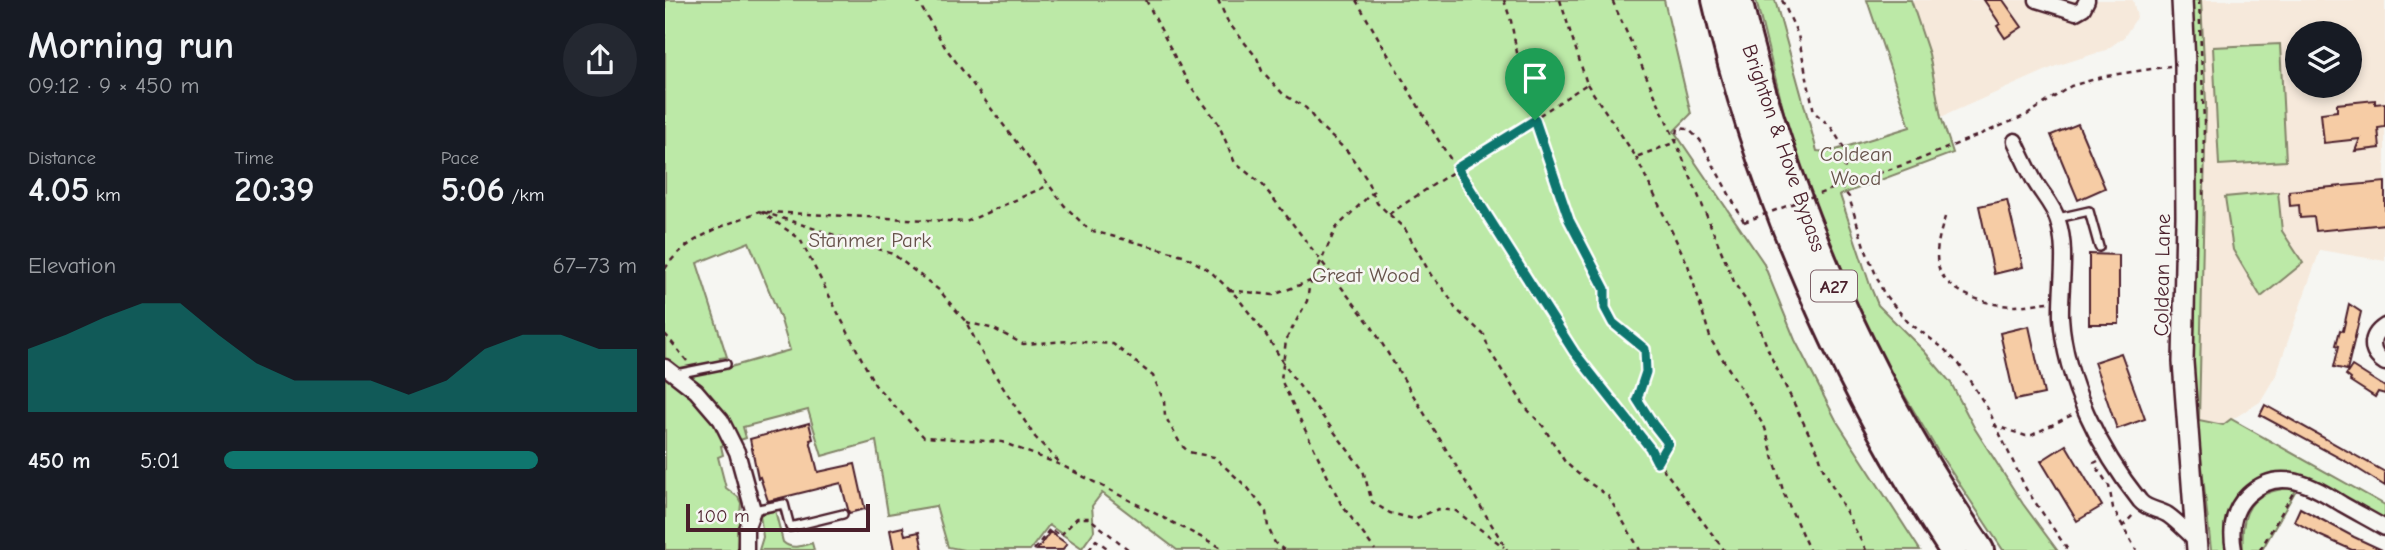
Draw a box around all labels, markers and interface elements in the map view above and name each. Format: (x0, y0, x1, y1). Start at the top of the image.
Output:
map controls (2285, 21, 2362, 98)
button: layers (2285, 21, 2362, 98)
button: share (563, 23, 637, 97)
text: Morning run (28, 24, 234, 68)
street label: Brighton & Hove Bypass (1737, 41, 1831, 255)
pin (1505, 48, 1565, 120)
icon: arrive (1516, 59, 1554, 97)
text: 09:12 · 9 × 450 m (28, 72, 199, 99)
park label: Coldean Wood (1820, 142, 1892, 190)
text: Distance (28, 147, 96, 169)
text: Time (234, 147, 274, 169)
text: Pace (441, 147, 479, 169)
text: 4.05 (28, 169, 89, 210)
text: 20:39 (234, 169, 315, 210)
text: 5:06 (441, 169, 505, 210)
text: km (89, 184, 121, 206)
text: /km (505, 184, 544, 206)
street label: Coldean Lane (2149, 213, 2175, 337)
park label: Stanmer Park (809, 228, 931, 252)
text: Elevation (28, 252, 116, 279)
text: 67–73 m (552, 252, 637, 279)
park label: Great Wood (1312, 263, 1420, 287)
road number: A27 (1811, 270, 1857, 302)
text: 450 m (28, 447, 91, 474)
text: 5:01 (140, 447, 180, 474)
scale bar (686, 501, 870, 533)
text: 100 m (697, 505, 750, 527)

